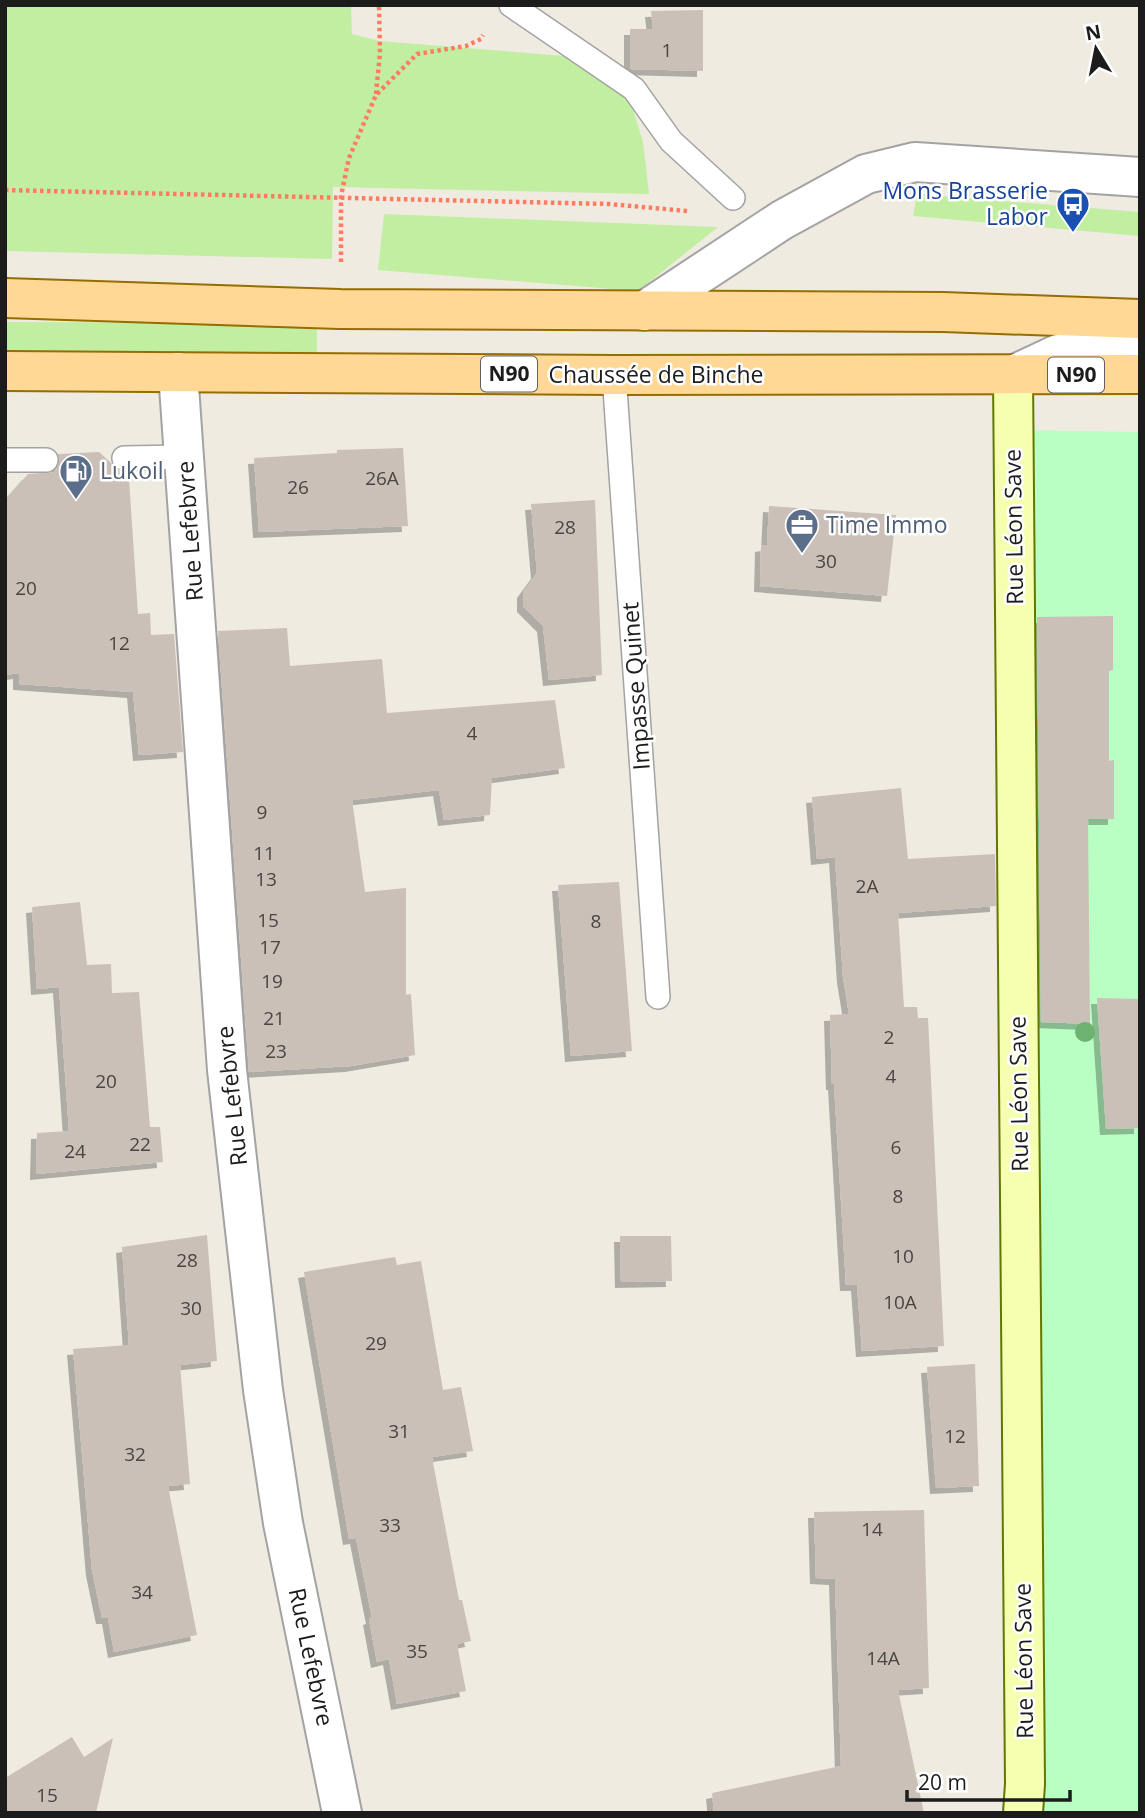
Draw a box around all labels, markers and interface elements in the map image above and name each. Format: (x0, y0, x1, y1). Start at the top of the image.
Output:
north arrow (1061, 14, 1131, 84)
text: N (1083, 18, 1103, 46)
house number: 1 (662, 37, 672, 63)
place label: Mons Brasserie Labor (882, 174, 1049, 232)
bus stop icon: Mons Brasserie Labor (1054, 185, 1092, 234)
road number: N90 (481, 356, 537, 392)
street label: Chaussée de Binche (549, 358, 763, 390)
road number: N90 (1048, 358, 1104, 392)
street label: Rue Léon Save (996, 449, 1030, 605)
fuel station icon: Lukoil (57, 452, 95, 501)
place label: Lukoil (100, 454, 164, 486)
street label: Rue Lefebvre (168, 460, 210, 602)
house number: 26A (365, 465, 399, 491)
house number: 26 (287, 474, 309, 500)
office icon: Time Immo (783, 506, 821, 555)
place label: Time Immo (826, 508, 948, 540)
house number: 28 (554, 514, 576, 540)
house number: 30 (815, 548, 837, 574)
house number: 20 (15, 575, 37, 601)
street label: Impasse Quinet (613, 601, 657, 771)
house number: 12 (108, 630, 130, 656)
house number: 4 (467, 720, 478, 746)
house number: 9 (257, 799, 267, 825)
house number: 11 (253, 840, 275, 866)
house number: 13 (255, 866, 277, 892)
house number: 2A (856, 873, 878, 899)
house number: 15 (257, 907, 279, 933)
house number: 8 (591, 908, 601, 934)
house number: 17 (259, 934, 281, 960)
house number: 19 (261, 968, 283, 994)
house number: 21 (263, 1005, 285, 1031)
street label: Rue Léon Save (1001, 1016, 1035, 1172)
street label: Rue Lefebvre (208, 1024, 254, 1168)
house number: 2 (884, 1024, 894, 1050)
house number: 23 (265, 1038, 287, 1064)
house number: 4 (886, 1063, 897, 1089)
house number: 20 (95, 1068, 117, 1094)
house number: 22 (129, 1131, 151, 1157)
house number: 6 (891, 1134, 901, 1160)
house number: 24 (64, 1138, 86, 1164)
house number: 8 (893, 1183, 903, 1209)
house number: 10 (892, 1243, 914, 1269)
house number: 28 (176, 1247, 198, 1273)
house number: 10A (883, 1289, 917, 1315)
house number: 30 (180, 1295, 202, 1321)
house number: 29 (365, 1330, 387, 1356)
house number: 31 (388, 1418, 410, 1444)
house number: 12 (944, 1423, 966, 1449)
house number: 32 (124, 1441, 146, 1467)
house number: 33 (379, 1512, 401, 1538)
house number: 14 (861, 1516, 883, 1542)
house number: 34 (131, 1579, 153, 1605)
street label: Rue Léon Save (1006, 1583, 1040, 1739)
street label: Rue Lefebvre (282, 1585, 342, 1729)
house number: 35 (406, 1638, 428, 1664)
house number: 14A (866, 1645, 900, 1671)
scale bar (907, 1758, 1070, 1802)
text: 20 m (918, 1768, 967, 1796)
house number: 15 (36, 1782, 58, 1808)

